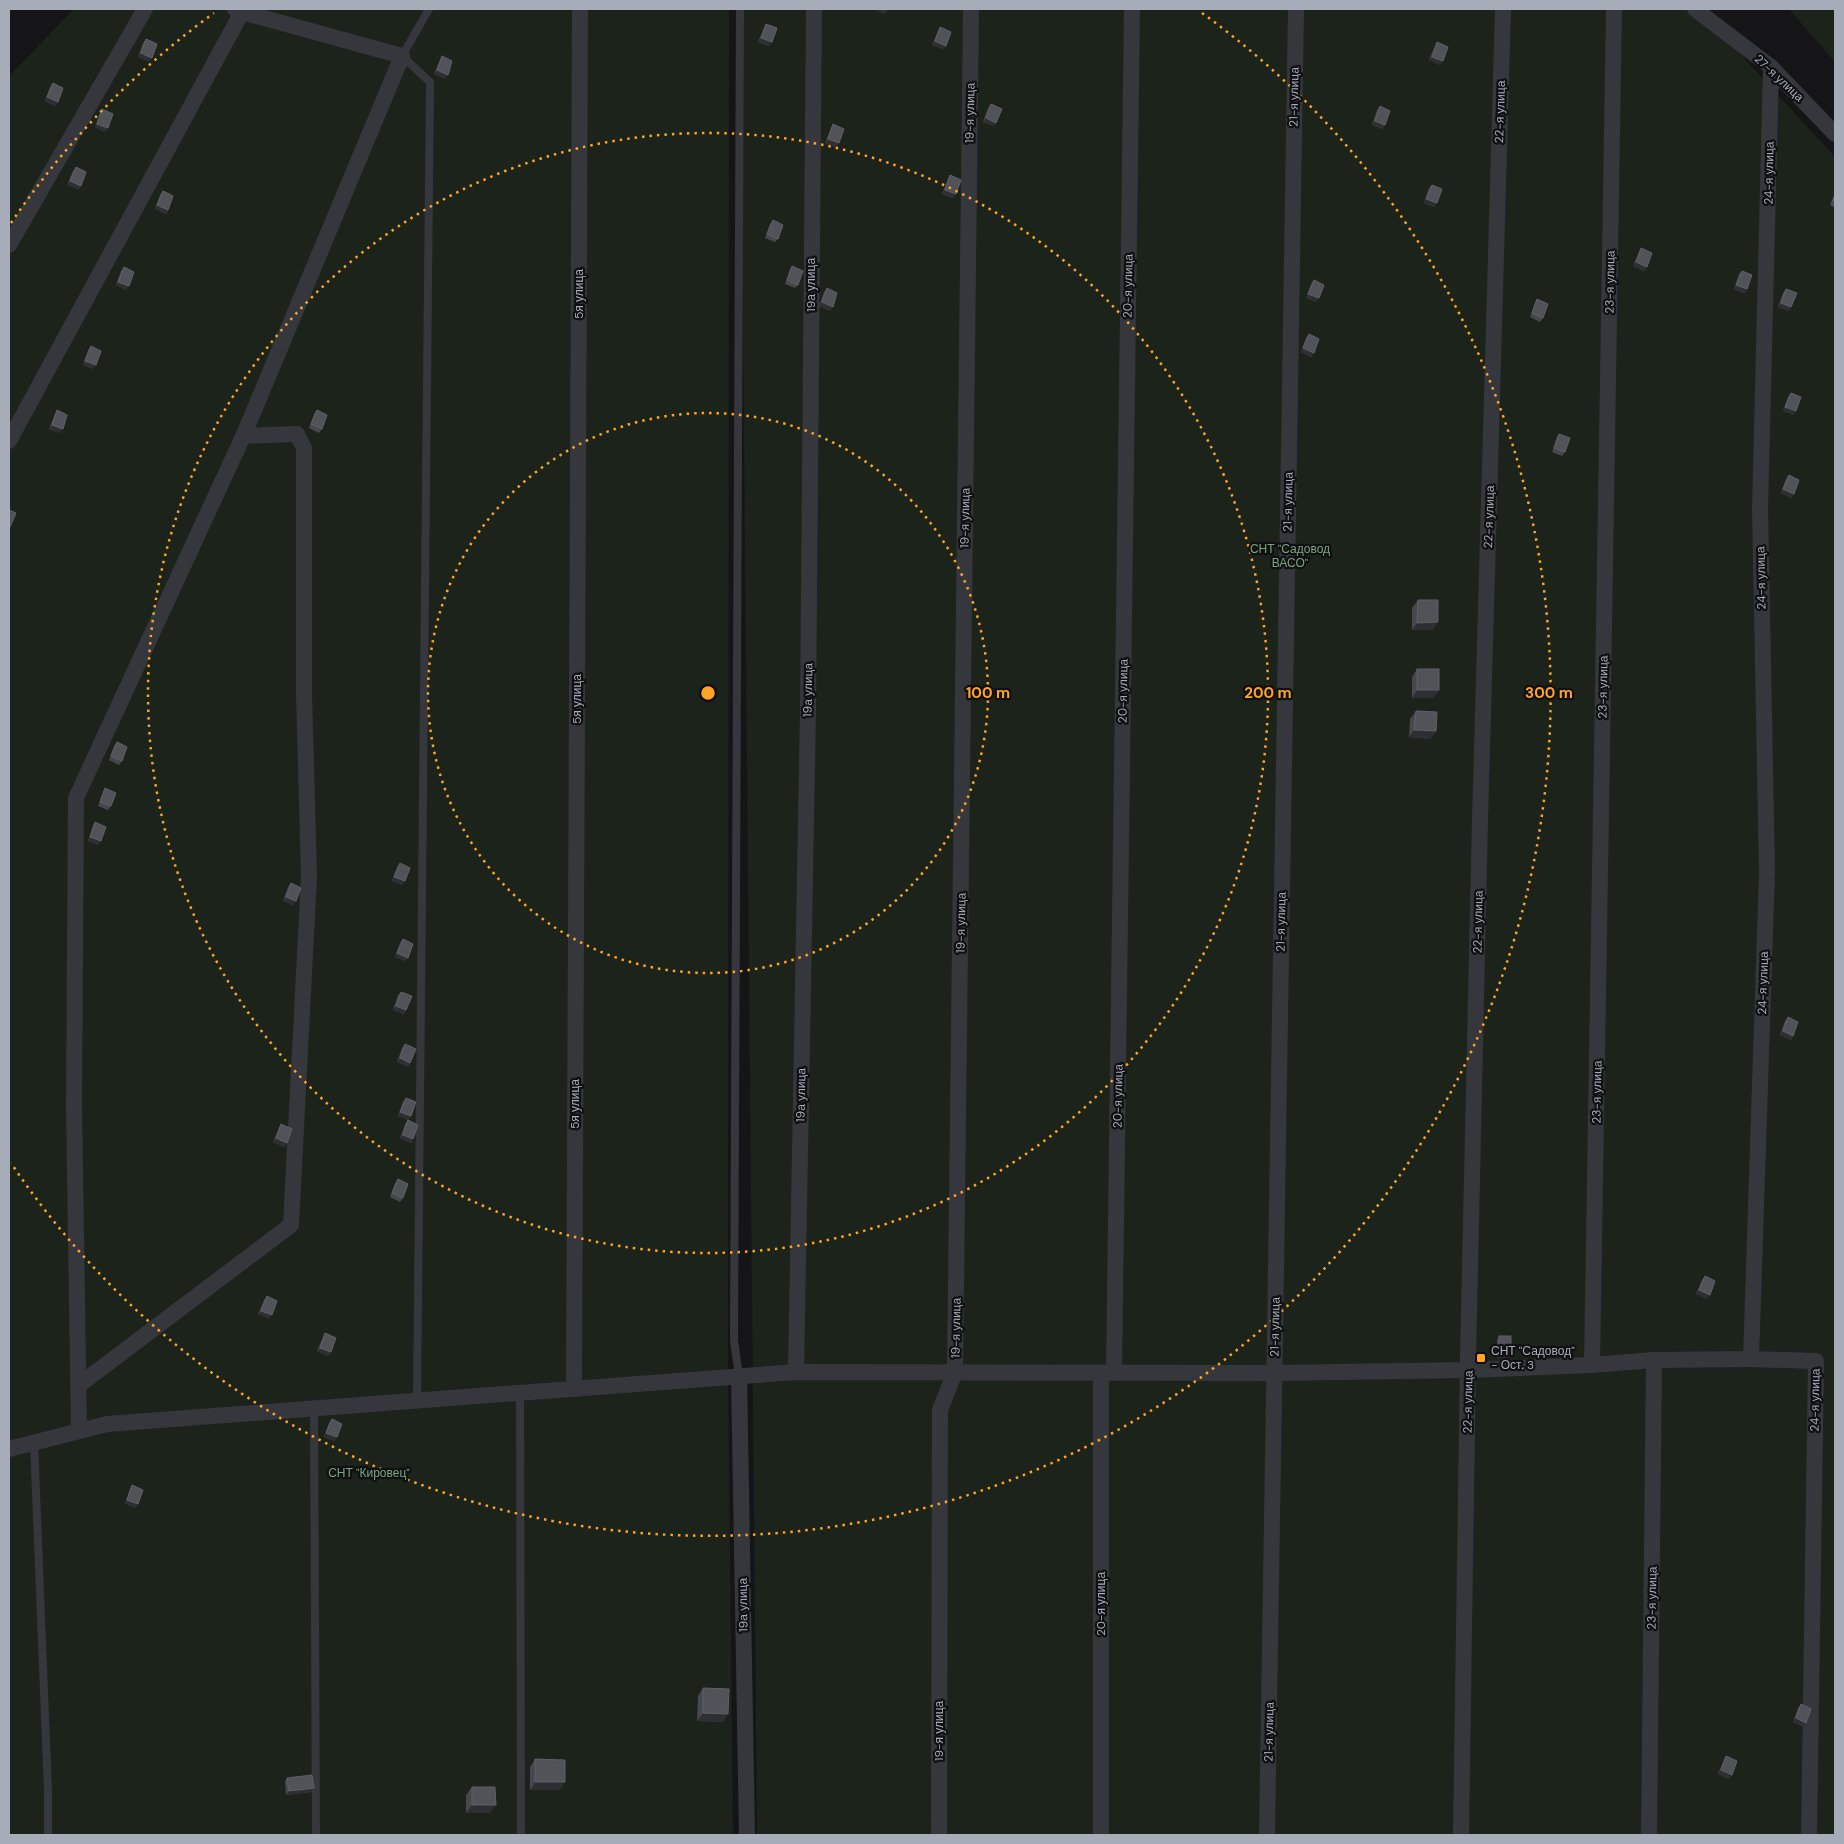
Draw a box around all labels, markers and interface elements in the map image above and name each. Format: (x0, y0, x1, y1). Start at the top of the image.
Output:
street label: 27-я улица (1751, 51, 1807, 105)
street label: 21-я улица (1285, 67, 1303, 127)
street label: 22-я улица (1491, 80, 1509, 144)
street label: 19-я улица (961, 82, 979, 143)
street label: 24-я улица (1760, 141, 1778, 205)
street label: 23-я улица (1601, 250, 1619, 314)
street label: 20-я улица (1119, 253, 1137, 318)
street label: 19а улица (803, 258, 819, 312)
street label: 5я улица (571, 269, 587, 319)
street label: 21-я улица (1279, 472, 1297, 532)
street label: 22-я улица (1480, 485, 1498, 549)
street label: 19-я улица (956, 487, 974, 548)
park label: СНТ "Садовод ВАСО" (1250, 541, 1330, 571)
street label: 24-я улица (1752, 546, 1770, 610)
street label: 23-я улица (1594, 655, 1612, 719)
street label: 20-я улица (1114, 658, 1132, 723)
street label: 19а улица (800, 662, 816, 717)
street label: 5я улица (569, 674, 585, 724)
text: 100 m (966, 683, 1010, 703)
text: 200 m (1244, 683, 1292, 703)
text: 300 m (1525, 683, 1573, 703)
centre of rings (699, 684, 717, 702)
street label: 22-я улица (1469, 890, 1487, 954)
street label: 19-я улица (952, 892, 970, 953)
street label: 21-я улица (1272, 892, 1290, 952)
street label: 24-я улица (1754, 951, 1772, 1015)
street label: 23-я улица (1588, 1060, 1606, 1124)
street label: 20-я улица (1109, 1063, 1127, 1128)
street label: 19а улица (793, 1067, 809, 1122)
street label: 5я улица (567, 1079, 583, 1129)
street label: 19-я улица (947, 1297, 965, 1358)
street label: 21-я улица (1266, 1297, 1284, 1357)
place label: СНТ "Садовод" - Ост. 3 (1491, 1343, 1575, 1373)
marker: СНТ "Садовод" - Ост. 3 (1475, 1352, 1487, 1364)
street label: 24-я улица (1806, 1368, 1824, 1432)
street label: 22-я улица (1459, 1370, 1477, 1434)
park label: СНТ "Кировец" (328, 1465, 410, 1481)
street label: 23-я улица (1643, 1566, 1661, 1630)
street label: 20-я улица (1093, 1572, 1109, 1636)
street label: 19а улица (735, 1577, 751, 1632)
street label: 19-я улица (931, 1700, 947, 1761)
street label: 21-я улица (1260, 1702, 1278, 1762)

